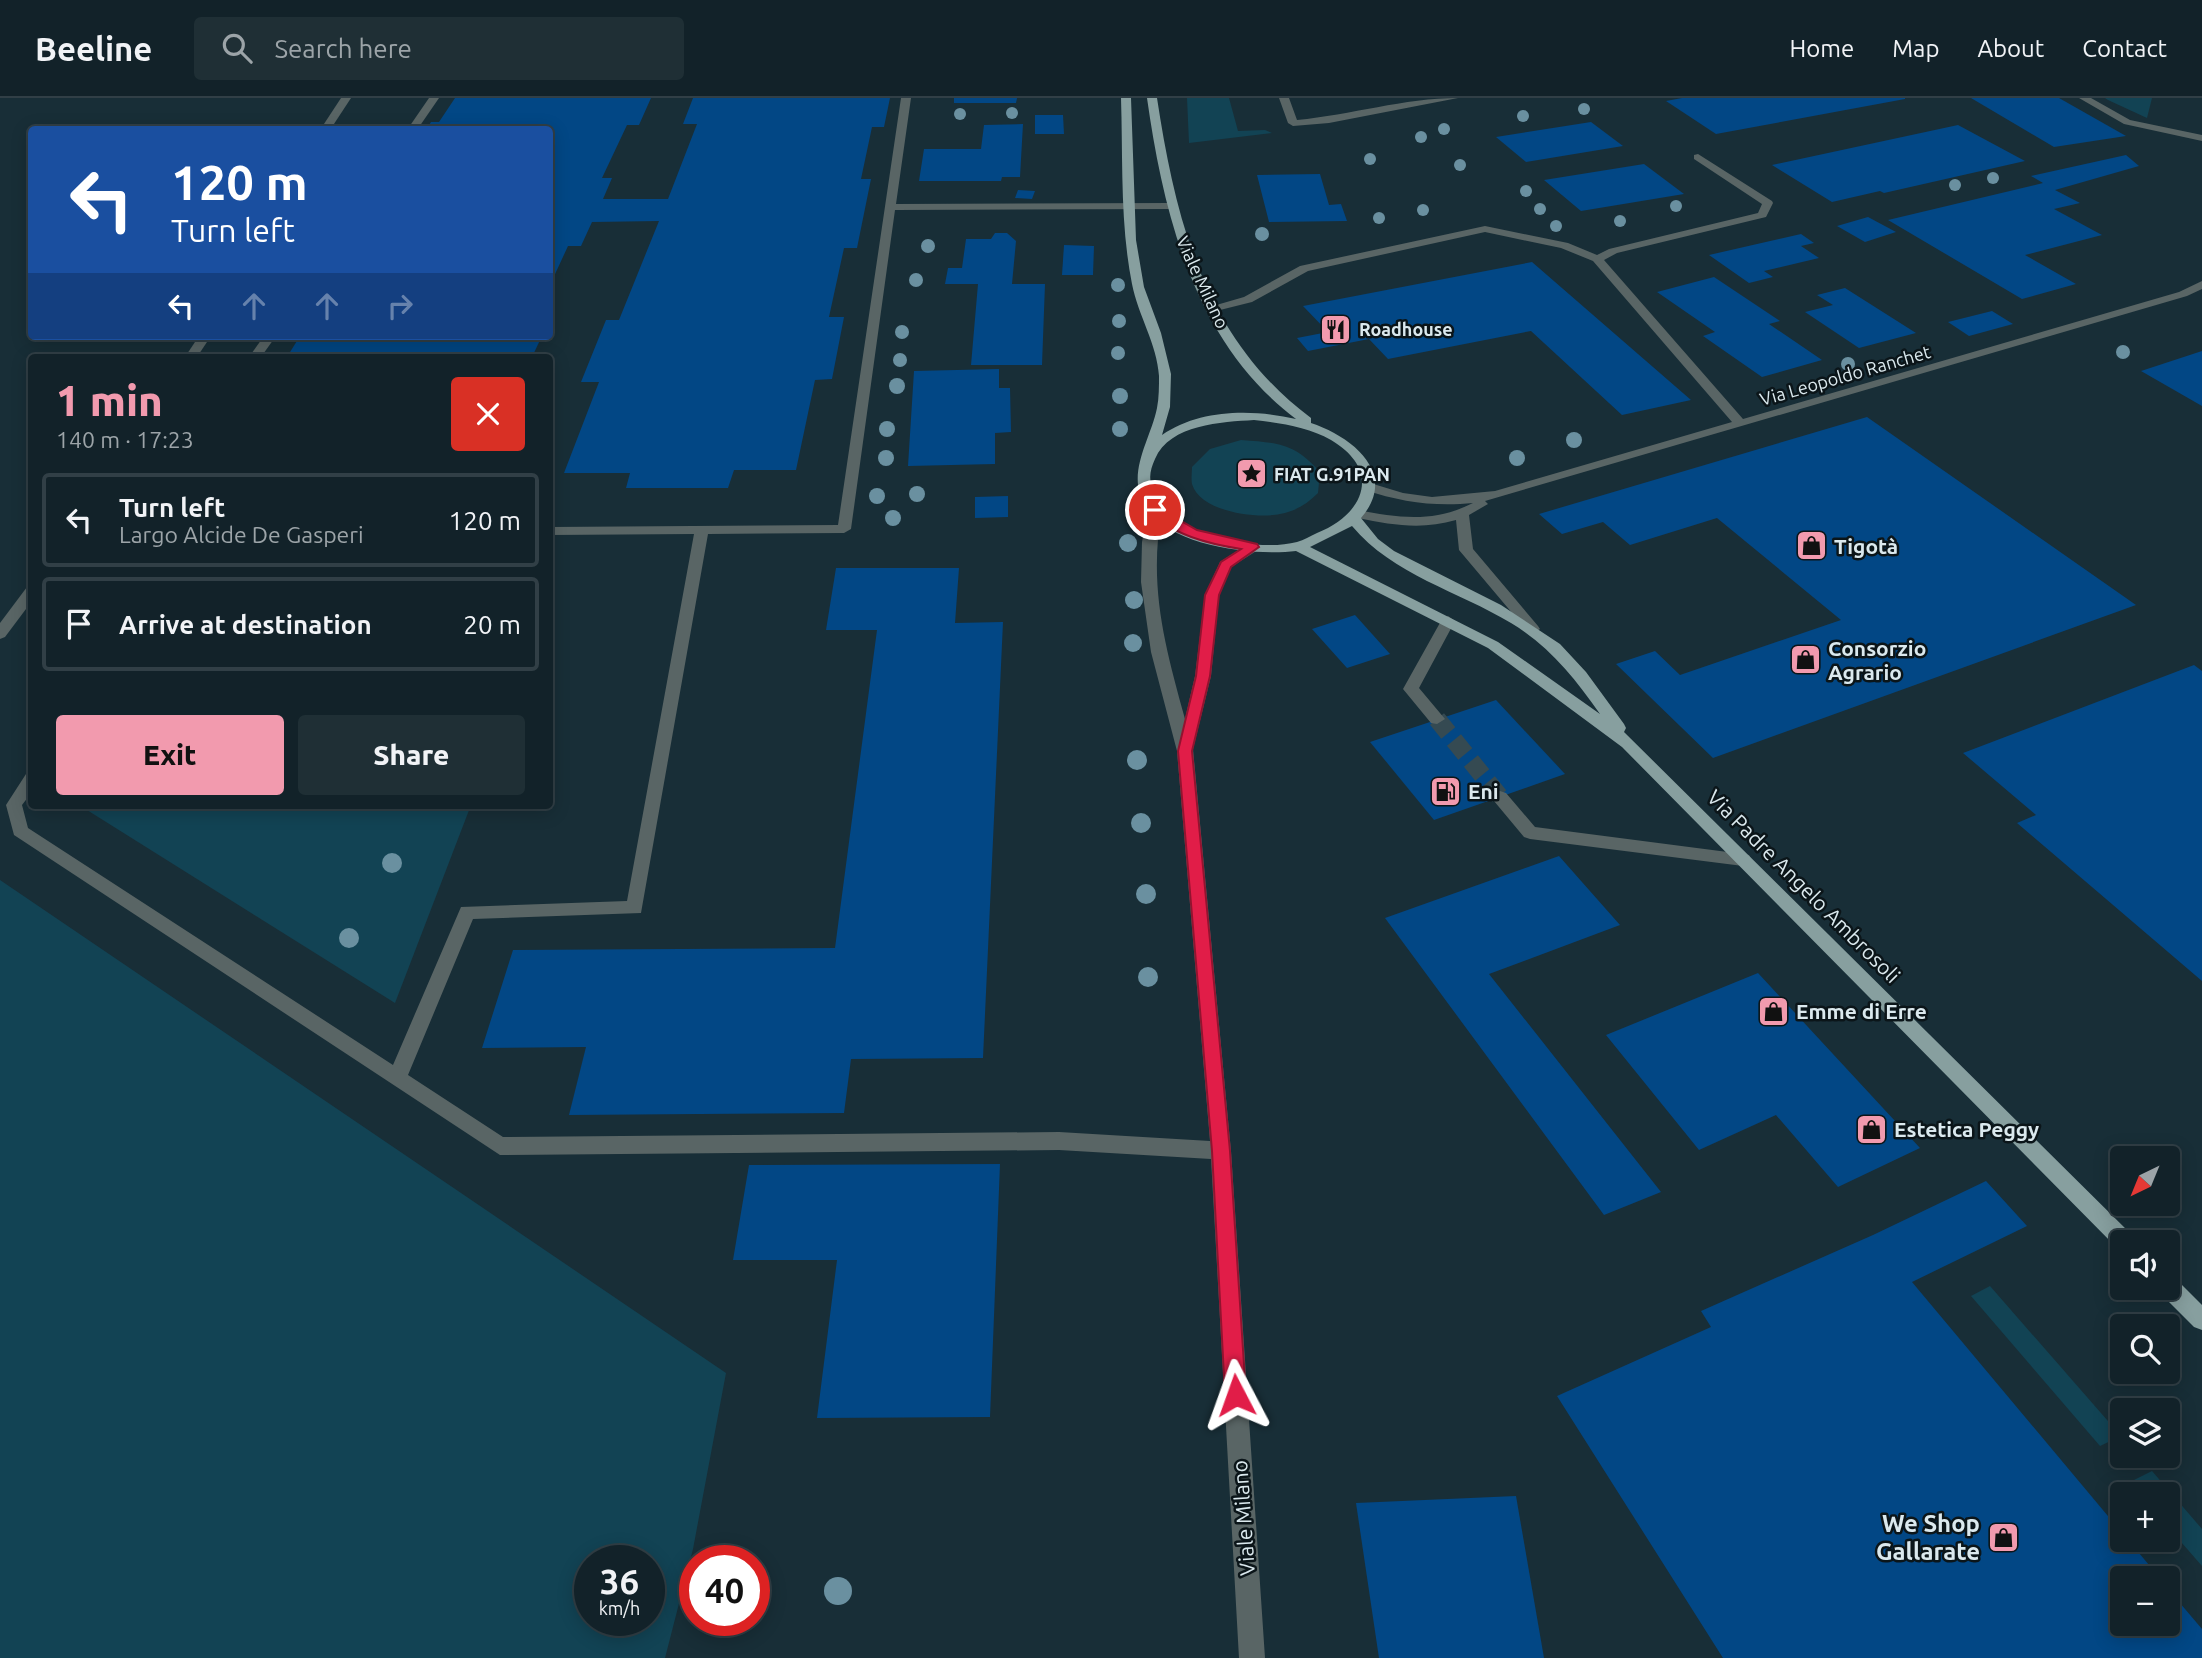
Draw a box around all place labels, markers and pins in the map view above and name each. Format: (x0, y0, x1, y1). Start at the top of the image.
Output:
restaurant icon: Roadhouse (1319, 312, 1353, 346)
place label: Roadhouse (1359, 319, 1453, 339)
place icon: FIAT G.91PAN (1234, 457, 1268, 491)
place label: FIAT G.91PAN (1274, 464, 1390, 484)
pin (1125, 480, 1185, 540)
shop icon: Tigotà (1794, 529, 1828, 563)
place label: Tigotà (1834, 534, 1898, 558)
place label: Consorzio Agrario (1828, 636, 1926, 684)
shop icon: Consorzio Agrario (1788, 643, 1822, 677)
fuel station icon: Eni (1428, 774, 1462, 808)
place label: Eni (1468, 779, 1499, 803)
shop icon: Emme di Erre (1756, 994, 1790, 1028)
place label: Emme di Erre (1796, 999, 1927, 1023)
shop icon: Estetica Peggy (1854, 1112, 1888, 1146)
place label: Estetica Peggy (1894, 1117, 2039, 1141)
place label: We Shop Gallarate (1876, 1510, 1980, 1565)
shop icon: We Shop Gallarate (1986, 1520, 2020, 1554)

